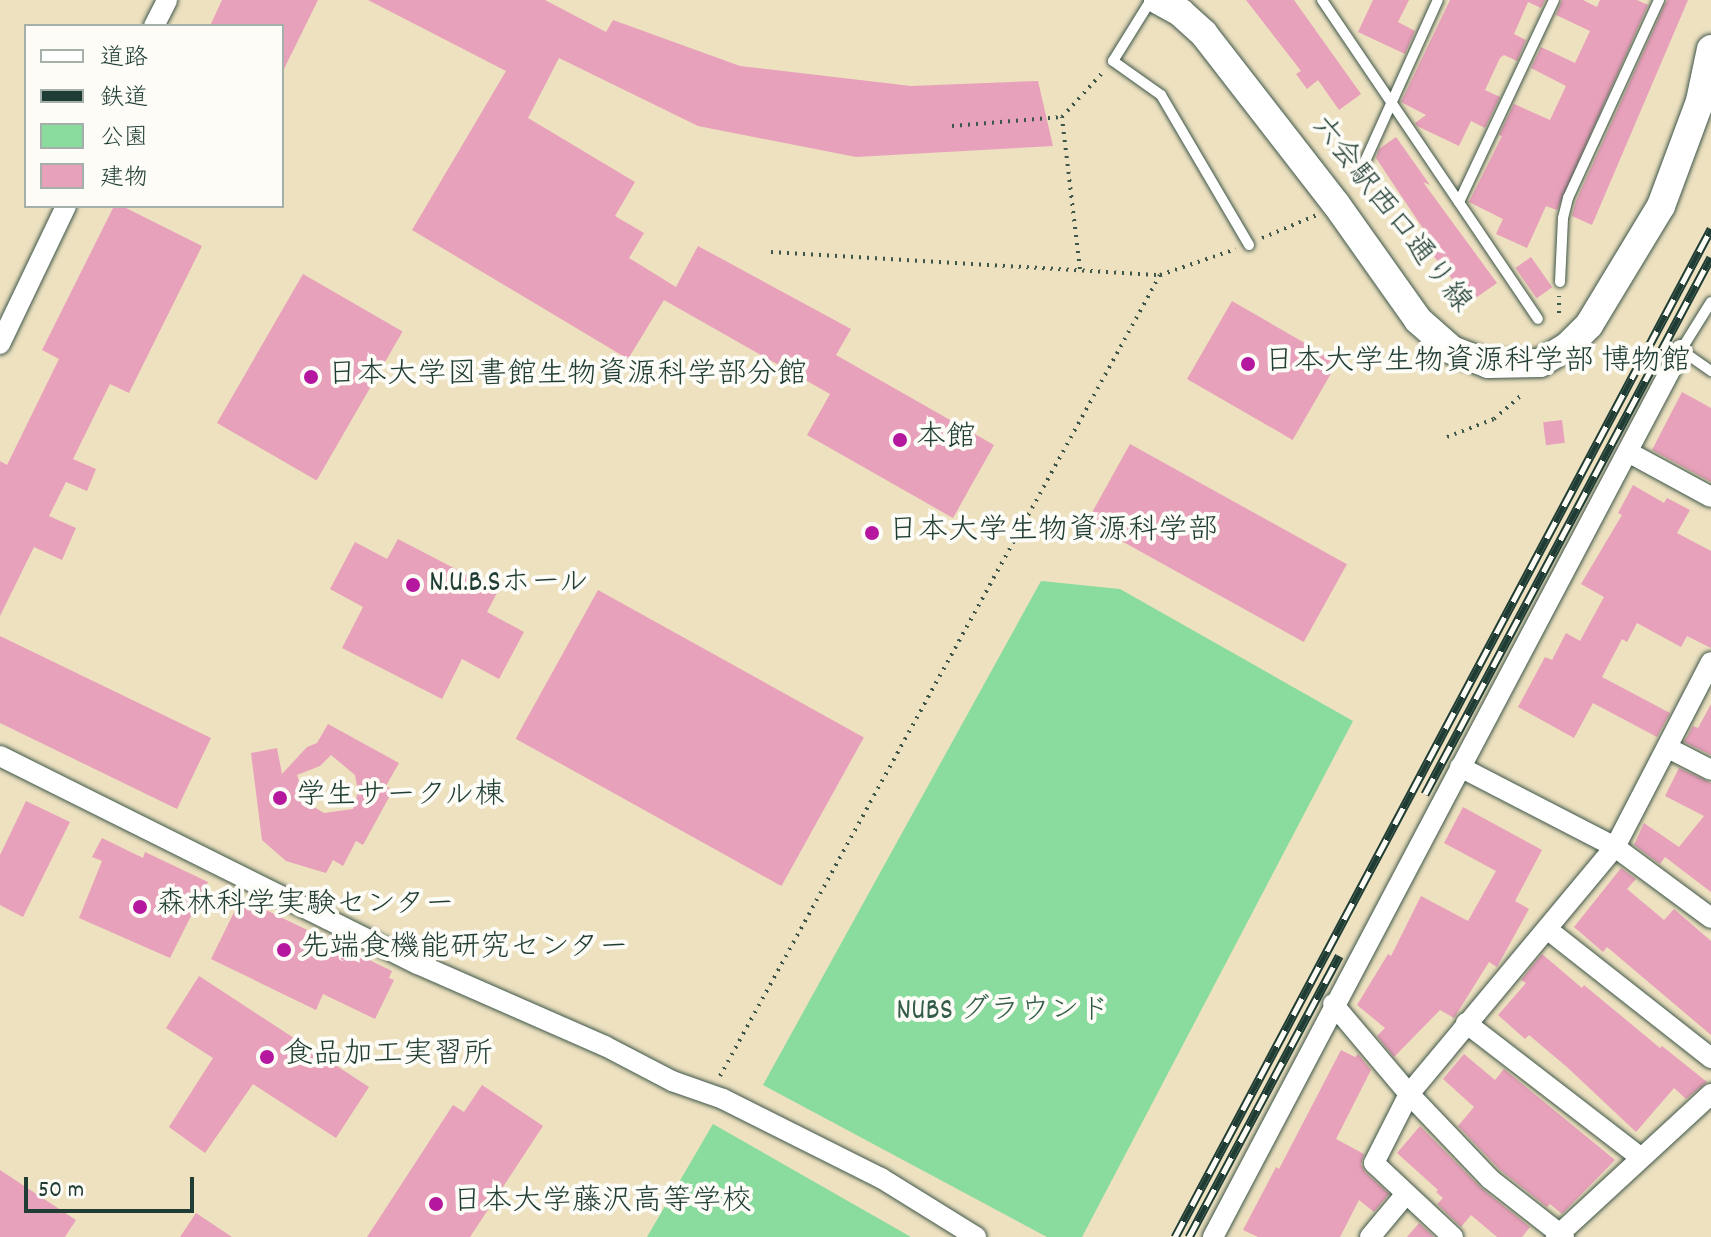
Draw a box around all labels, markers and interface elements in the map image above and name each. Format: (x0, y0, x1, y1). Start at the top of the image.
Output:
legend (24, 24, 284, 208)
text: 道路 (100, 42, 148, 76)
text: 鉄道 (100, 82, 148, 116)
street label: 六会駅西口通り線 (1301, 110, 1477, 322)
text: 公園 (100, 122, 148, 156)
text: 建物 (100, 162, 148, 196)
place label: 日本大学生物資源科学部 博物館 (1264, 346, 1691, 382)
marker: 日本大学生物資源科学部 博物館 (1239, 355, 1257, 373)
place label: 日本大学図書館生物資源科学部分館 (327, 359, 807, 395)
marker: 日本大学図書館生物資源科学部分館 (302, 368, 320, 386)
place label: 本館 (916, 422, 976, 458)
marker: 本館 (891, 431, 909, 449)
place label: 日本大学生物資源科学部 (888, 515, 1218, 551)
marker: 日本大学生物資源科学部 (863, 524, 881, 542)
place label: N.U.B.Sホール (429, 567, 591, 603)
marker: N.U.B.Sホール (404, 576, 422, 594)
place label: 学生サークル棟 (296, 780, 506, 816)
marker: 学生サークル棟 (271, 789, 289, 807)
place label: 森林科学実験センター (156, 889, 456, 925)
marker: 森林科学実験センター (131, 898, 149, 916)
place label: 先端食機能研究センター (300, 932, 630, 968)
marker: 先端食機能研究センター (275, 941, 293, 959)
park label: NUBS グラウンド (896, 995, 1110, 1031)
place label: 食品加工実習所 (283, 1039, 493, 1075)
marker: 食品加工実習所 (258, 1048, 276, 1066)
scale bar (28, 1161, 198, 1211)
text: 50 m (38, 1174, 84, 1208)
place label: 日本大学藤沢高等学校 (452, 1186, 752, 1222)
marker: 日本大学藤沢高等学校 (427, 1195, 445, 1213)

